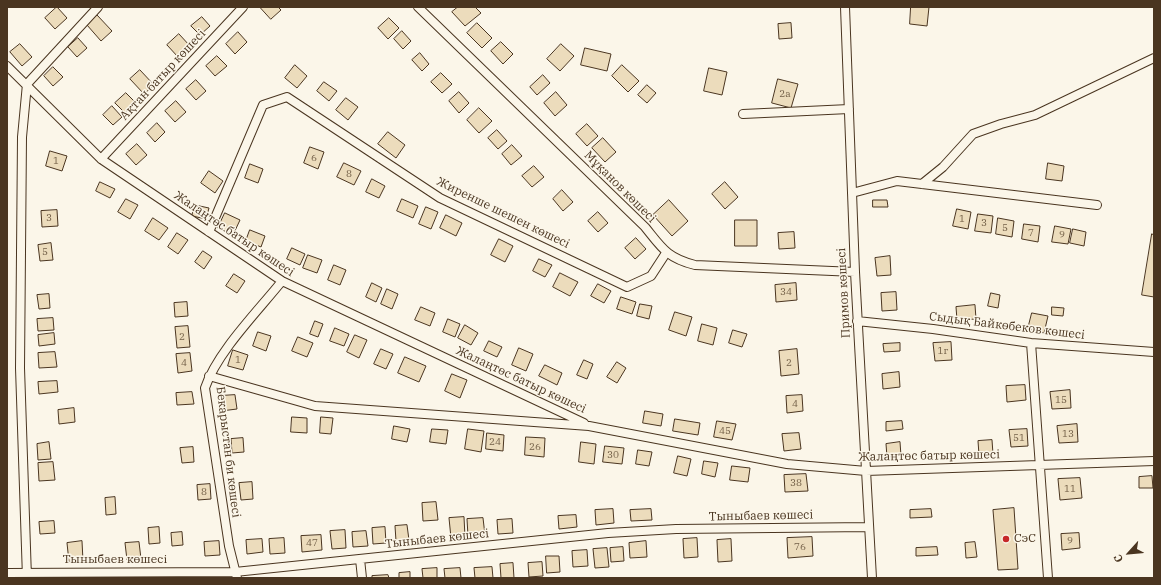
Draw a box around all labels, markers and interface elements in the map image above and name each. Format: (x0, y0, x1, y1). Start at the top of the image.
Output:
street label: Ақтан батыр көшесі (117, 27, 209, 123)
house number: 2а (779, 88, 791, 100)
street label: Мұқанов көшесі (581, 148, 659, 226)
house number: 6 (311, 152, 317, 164)
house number: 1 (53, 155, 59, 167)
house number: 8 (346, 168, 352, 180)
street label: Жиренше шешен көшесі (434, 174, 572, 252)
street label: Жалаңтөс батыр көшесі (171, 188, 297, 280)
house number: 3 (46, 212, 52, 224)
house number: 1 (959, 213, 965, 225)
house number: 3 (981, 217, 987, 229)
house number: 5 (1002, 222, 1008, 234)
house number: 7 (1028, 227, 1034, 239)
house number: 9 (1059, 229, 1065, 241)
house number: 5 (42, 246, 48, 258)
street label: Примов көшесі (834, 247, 854, 339)
house number: 34 (780, 286, 792, 298)
street label: Сыдық Байкөбеков көшесі (928, 309, 1086, 343)
house number: 2 (179, 331, 185, 343)
street label: Жалаңтөс батыр көшесі (454, 344, 588, 416)
house number: 1г (938, 345, 948, 357)
house number: 1 (235, 354, 241, 366)
house number: 4 (181, 357, 187, 369)
house number: 2 (786, 357, 792, 369)
street label: Бекарыстан би көшесі (213, 386, 243, 518)
house number: 15 (1055, 394, 1067, 406)
house number: 4 (792, 398, 798, 410)
house number: 45 (719, 425, 731, 437)
house number: 13 (1062, 428, 1074, 440)
house number: 51 (1013, 432, 1025, 444)
house number: 24 (489, 436, 501, 448)
house number: 26 (529, 441, 541, 453)
street label: Жалаңтөс батыр көшесі (858, 448, 1000, 464)
house number: 30 (607, 449, 619, 461)
house number: 38 (790, 477, 802, 489)
house number: 11 (1064, 483, 1076, 495)
house number: 8 (201, 486, 207, 498)
street label: Тыныбаев көшесі (709, 508, 813, 524)
street label: Тыныбаев көшесі (384, 526, 490, 552)
place label: СэС (1014, 532, 1036, 546)
north arrow (1109, 533, 1149, 573)
marker: СэС (1001, 534, 1011, 544)
house number: 9 (1067, 535, 1073, 547)
house number: 47 (306, 537, 318, 549)
house number: 76 (794, 541, 806, 553)
text: С (1110, 552, 1126, 565)
street label: Тыныбаев көшесі (63, 553, 167, 567)

